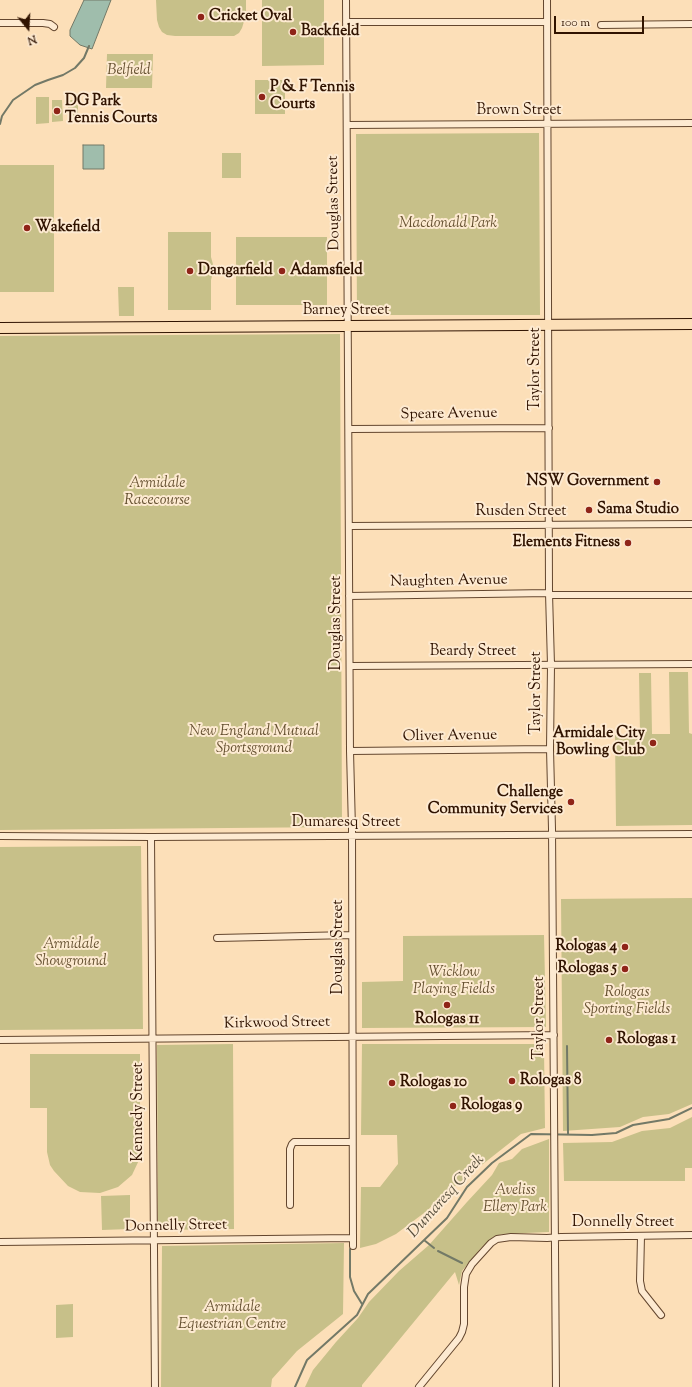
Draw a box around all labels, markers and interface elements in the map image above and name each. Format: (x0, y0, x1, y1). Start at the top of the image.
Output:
north arrow (8, 8, 48, 48)
place label: Cricket Oval (209, 8, 292, 26)
scale bar (556, 8, 646, 34)
marker: Cricket Oval (196, 12, 206, 22)
text: 100 m (561, 14, 590, 32)
place label: Backfield (301, 23, 360, 41)
marker: Backfield (288, 27, 298, 37)
text: N (25, 30, 38, 48)
park label: Belfield (107, 62, 151, 80)
place label: P & F Tennis Courts (270, 79, 355, 114)
marker: P & F Tennis Courts (257, 92, 267, 102)
place label: DG Park Tennis Courts (65, 93, 157, 128)
street label: Brown Street (477, 102, 561, 120)
marker: DG Park Tennis Courts (52, 106, 62, 116)
street label: Douglas Street (325, 155, 345, 251)
park label: Macdonald Park (399, 215, 497, 233)
place label: Wakefield (35, 219, 100, 237)
marker: Wakefield (22, 223, 32, 233)
place label: Dangarfield (198, 262, 273, 280)
place label: Adamsfield (290, 262, 363, 280)
marker: Dangarfield (185, 266, 195, 276)
marker: Adamsfield (277, 266, 287, 276)
street label: Barney Street (303, 302, 389, 320)
street label: Taylor Street (527, 327, 545, 411)
street label: Speare Avenue (400, 405, 498, 425)
place label: NSW Government (526, 473, 649, 491)
park label: Armidale Racecourse (124, 475, 190, 510)
marker: NSW Government (652, 477, 662, 487)
place label: Sama Studio (597, 501, 679, 519)
street label: Rusden Street (476, 503, 566, 521)
marker: Sama Studio (584, 505, 594, 515)
place label: Elements Fitness (513, 534, 620, 552)
marker: Elements Fitness (623, 538, 633, 548)
street label: Naughten Avenue (390, 572, 508, 592)
street label: Douglas Street (328, 576, 346, 670)
street label: Beardy Street (430, 643, 516, 661)
street label: Taylor Street (528, 651, 546, 735)
park label: New England Mutual Sportsground (189, 723, 319, 758)
place label: Armidale City Bowling Club (553, 725, 645, 760)
street label: Oliver Avenue (403, 727, 497, 747)
marker: Armidale City Bowling Club (648, 738, 658, 748)
place label: Challenge Community Services (428, 784, 563, 819)
marker: Challenge Community Services (566, 797, 576, 807)
street label: Dumaresq Street (292, 814, 400, 832)
street label: Douglas Street (330, 900, 348, 994)
park label: Armidale Showground (35, 936, 107, 971)
place label: Rologas 4 (555, 938, 617, 956)
marker: Rologas 4 (620, 942, 630, 952)
place label: Rologas 5 (558, 960, 617, 978)
park label: Wicklow Playing Fields (413, 964, 495, 999)
marker: Rologas 5 (620, 964, 630, 974)
street label: Taylor Street (531, 976, 549, 1060)
park label: Rologas Sporting Fields (584, 984, 670, 1019)
marker: Rologas 11 (442, 1000, 452, 1010)
place label: Rologas 11 (415, 1011, 479, 1029)
street label: Kirkwood Street (224, 1014, 330, 1034)
place label: Rologas 1 (617, 1031, 676, 1049)
marker: Rologas 1 (604, 1035, 614, 1045)
street label: Kennedy Street (130, 1062, 148, 1162)
place label: Rologas 8 (520, 1072, 582, 1090)
place label: Rologas 10 (400, 1074, 467, 1092)
marker: Rologas 8 (507, 1076, 517, 1086)
marker: Rologas 10 (387, 1078, 397, 1088)
place label: Rologas 9 (461, 1097, 522, 1115)
marker: Rologas 9 (448, 1101, 458, 1111)
water label: Dumaresq Creek (405, 1151, 489, 1243)
park label: Aveliss Ellery Park (483, 1182, 547, 1217)
street label: Donnelly Street (572, 1214, 674, 1232)
street label: Donnelly Street (125, 1217, 227, 1237)
park label: Armidale Equestrian Centre (178, 1299, 286, 1334)

